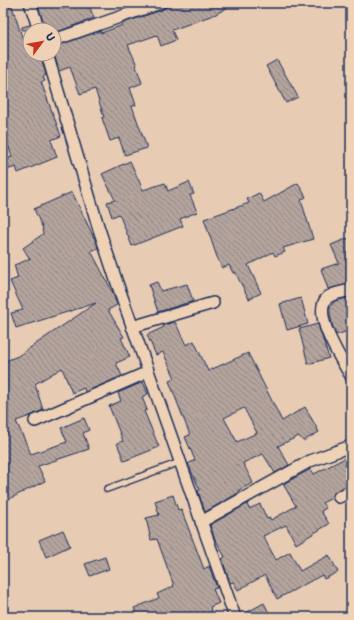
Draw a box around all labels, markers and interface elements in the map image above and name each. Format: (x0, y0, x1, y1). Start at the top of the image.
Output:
north arrow (22, 22, 62, 62)
text: U (42, 30, 58, 44)

